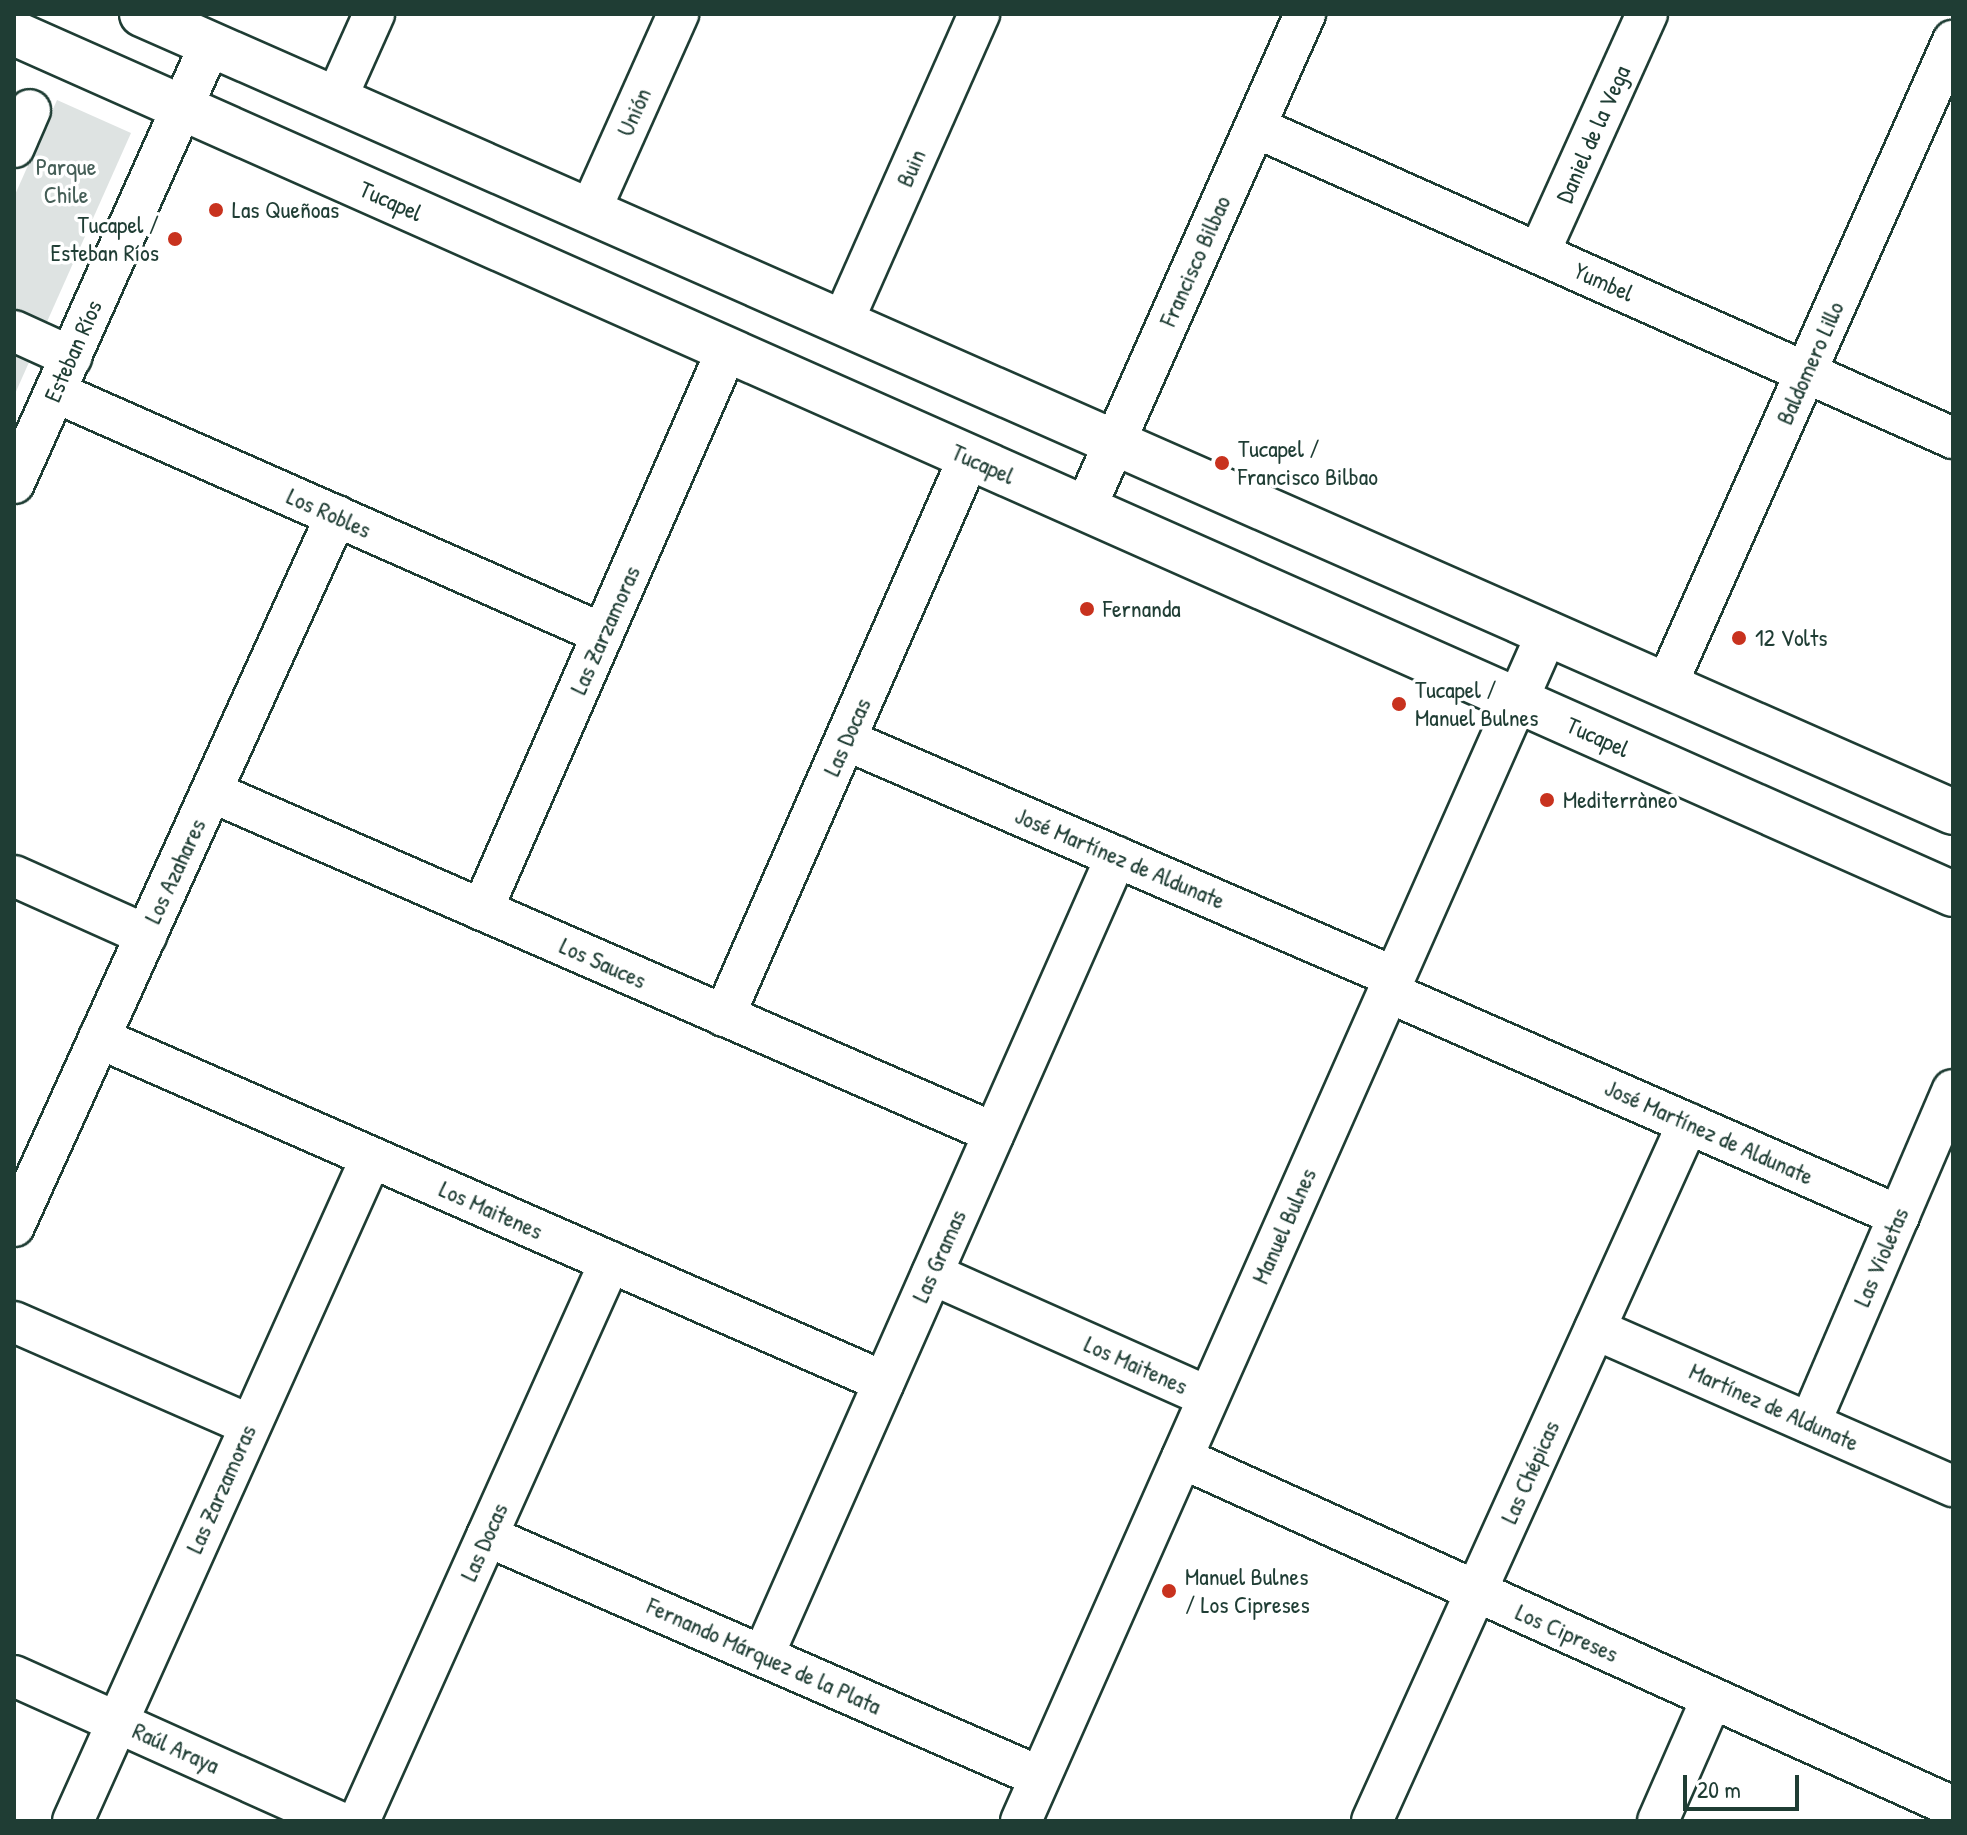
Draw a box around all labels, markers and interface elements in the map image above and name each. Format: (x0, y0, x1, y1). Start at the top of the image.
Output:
street label: Daniel de la Vega (1550, 61, 1636, 207)
street label: Unión (611, 83, 657, 141)
street label: Buin (890, 145, 932, 191)
park label: Parque Chile (36, 153, 96, 209)
street label: Tucapel (355, 174, 427, 228)
street label: Francisco Bilbao (1153, 191, 1237, 331)
place label: Las Queñoas (232, 196, 339, 224)
marker: Las Queñoas (207, 201, 225, 219)
place label: Tucapel / Esteban Ríos (50, 211, 159, 267)
marker: Tucapel / Esteban Ríos (166, 230, 184, 248)
street label: Yumbel (1570, 256, 1638, 308)
street label: Esteban Ríos (38, 296, 108, 406)
street label: Baldomero Lillo (1770, 297, 1850, 429)
place label: Tucapel / Francisco Bilbao (1238, 435, 1378, 491)
street label: Tucapel (947, 437, 1019, 491)
marker: Tucapel / Francisco Bilbao (1213, 454, 1231, 472)
street label: Los Robles (282, 482, 376, 544)
street label: Las Zarzamoras (564, 561, 646, 699)
place label: Fernanda (1103, 595, 1181, 623)
marker: Fernanda (1078, 600, 1096, 618)
place label: 12 Volts (1755, 624, 1828, 652)
marker: 12 Volts (1730, 629, 1748, 647)
place label: Tucapel / Manuel Bulnes (1415, 676, 1538, 732)
street label: Las Docas (817, 694, 877, 780)
marker: Tucapel / Manuel Bulnes (1390, 695, 1408, 713)
street label: Tucapel (1562, 710, 1634, 764)
place label: Mediterràneo (1563, 786, 1677, 814)
marker: Mediterràneo (1538, 791, 1556, 809)
street label: José Martínez de Aldunate (1011, 801, 1229, 915)
street label: Los Azahares (138, 814, 212, 928)
street label: Los Sauces (555, 931, 651, 995)
street label: José Martínez de Aldunate (1600, 1073, 1818, 1191)
street label: Manuel Bulnes (1246, 1164, 1322, 1288)
street label: Los Maitenes (435, 1175, 547, 1245)
street label: Las Violetas (1847, 1203, 1915, 1311)
street label: Las Gramas (906, 1205, 972, 1307)
street label: Los Maitenes (1080, 1330, 1192, 1400)
street label: Martínez de Aldunate (1685, 1357, 1863, 1457)
street label: Las Chépicas (1495, 1416, 1565, 1528)
street label: Las Zarzamoras (180, 1420, 262, 1558)
street label: Las Docas (454, 1499, 514, 1585)
place label: Manuel Bulnes / Los Cipreses (1185, 1563, 1310, 1619)
marker: Manuel Bulnes / Los Cipreses (1160, 1582, 1178, 1600)
street label: Fernando Márquez de la Plata (642, 1591, 886, 1721)
street label: Los Cipreses (1511, 1598, 1623, 1668)
street label: Raúl Araya (128, 1716, 224, 1780)
scale bar (1687, 1759, 1803, 1809)
text: 20 m (1697, 1773, 1741, 1805)

